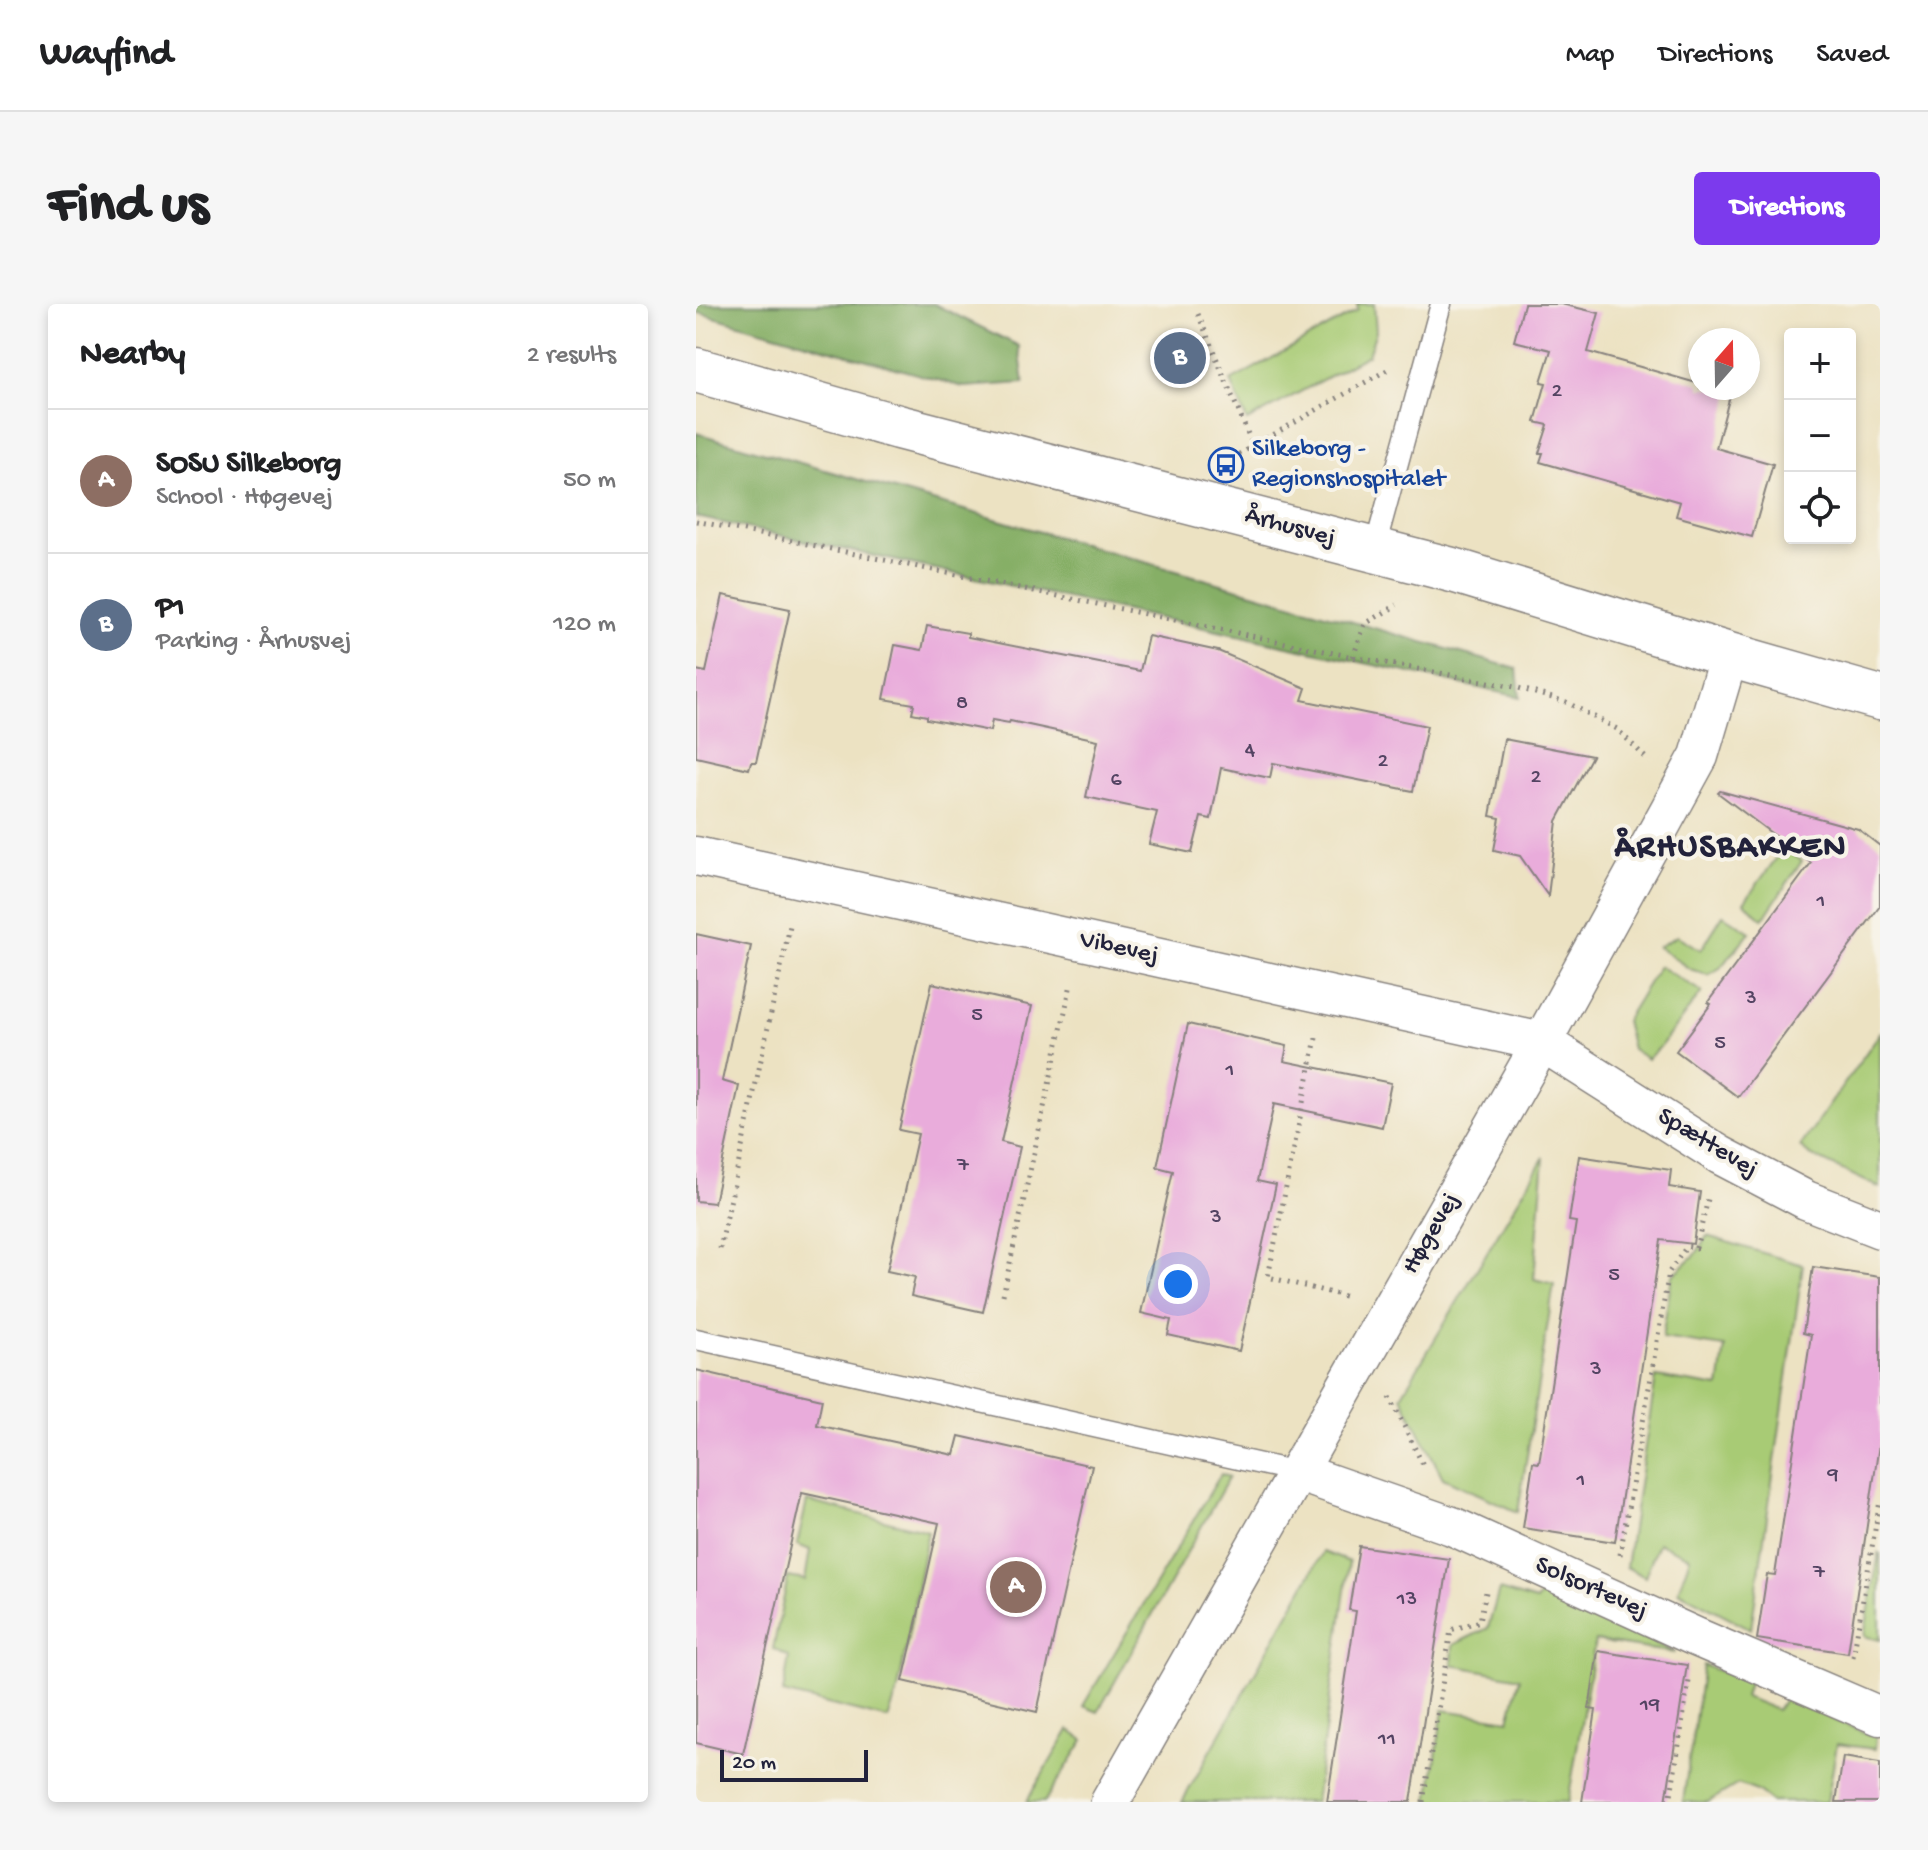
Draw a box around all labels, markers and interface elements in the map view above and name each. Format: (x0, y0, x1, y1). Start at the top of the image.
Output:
text: Wayfind (40, 33, 172, 77)
text: Map (1566, 39, 1614, 72)
text: Directions (1658, 39, 1772, 72)
text: Saved (1816, 39, 1888, 72)
button: Directions (1694, 172, 1880, 245)
text: Find us (48, 175, 208, 241)
pin: B (1154, 328, 1206, 388)
north arrow (1688, 328, 1760, 400)
map controls (1784, 328, 1856, 544)
button: + (1784, 328, 1856, 400)
text: Nearby (80, 336, 185, 376)
text: 2 results (527, 341, 616, 372)
house number: 2 (1552, 379, 1563, 405)
button: − (1784, 400, 1856, 472)
place label: Silkeborg - Regionshospitalet (1252, 435, 1448, 496)
bus stop icon: Silkeborg - Regionshospitalet (1207, 446, 1245, 484)
text: SOSU Silkeborg (156, 448, 341, 483)
text: A (98, 466, 114, 497)
text: 50 m (563, 466, 616, 497)
button: locate (1784, 472, 1856, 544)
text: School · Høgevej (156, 483, 333, 514)
street label: Århusvej (1241, 500, 1339, 555)
text: P1 (156, 592, 185, 627)
text: B (99, 610, 113, 641)
text: 120 m (553, 610, 616, 641)
text: Parking · Århusvej (156, 627, 352, 658)
house number: 8 (956, 691, 968, 717)
house number: 4 (1245, 738, 1256, 764)
house number: 2 (1378, 749, 1389, 775)
house number: 2 (1531, 765, 1542, 791)
house number: 6 (1110, 768, 1122, 794)
district label: ÅRHUSBAKKEN (1614, 827, 1847, 869)
house number: 1 (1816, 889, 1825, 915)
street label: Vibevej (1076, 925, 1161, 972)
house number: 3 (1744, 986, 1757, 1012)
house number: 5 (971, 1003, 983, 1029)
house number: 5 (1714, 1031, 1726, 1057)
house number: 1 (1225, 1058, 1234, 1084)
street label: Spættevej (1651, 1102, 1763, 1186)
house number: 7 (956, 1153, 969, 1179)
street label: Høgevej (1396, 1188, 1468, 1280)
house number: 3 (1209, 1205, 1222, 1231)
house number: 5 (1608, 1263, 1620, 1289)
your location (1158, 1264, 1198, 1304)
house number: 3 (1589, 1357, 1602, 1383)
house number: 9 (1826, 1463, 1839, 1489)
house number: 1 (1576, 1468, 1585, 1494)
street label: Solsortevej (1530, 1550, 1652, 1628)
pin: A (990, 1557, 1042, 1617)
house number: 7 (1812, 1560, 1825, 1586)
house number: 13 (1396, 1587, 1417, 1613)
house number: 19 (1639, 1693, 1660, 1719)
house number: 11 (1377, 1727, 1396, 1753)
scale bar (720, 1746, 868, 1782)
text: 20 m (732, 1751, 776, 1777)

